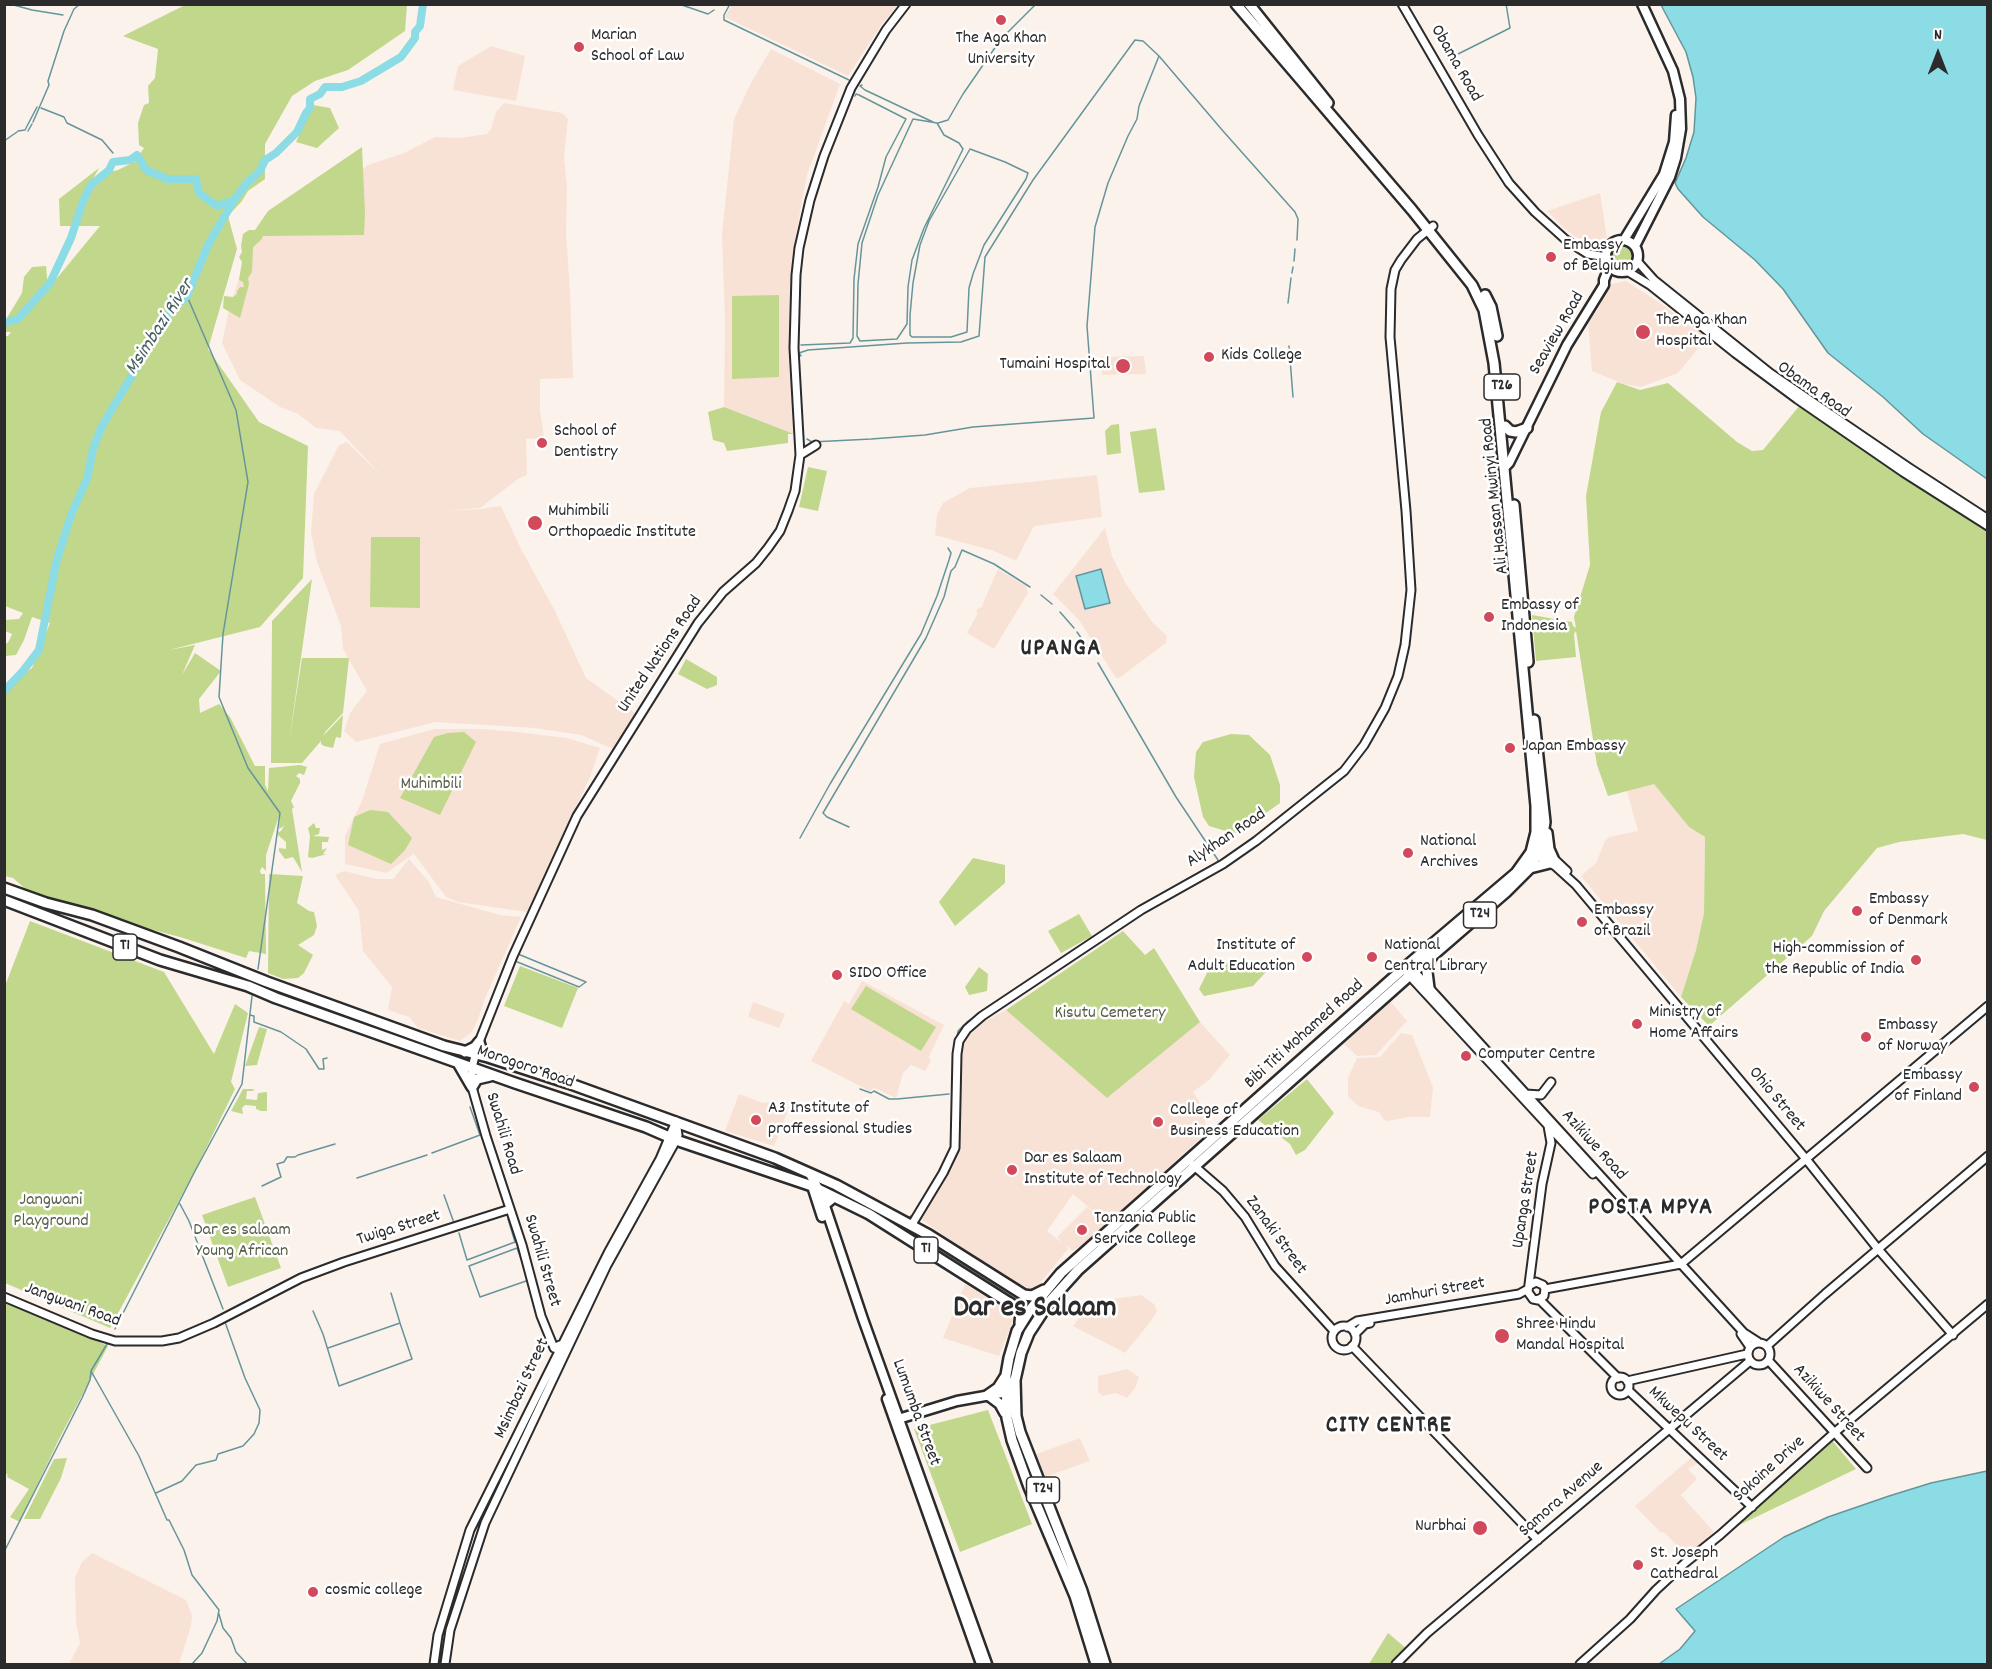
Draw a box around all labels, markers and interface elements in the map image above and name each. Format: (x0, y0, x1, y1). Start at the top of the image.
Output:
marker: The Aga Khan University (994, 13, 1008, 27)
street label: Obama Road (1424, 22, 1486, 106)
north arrow (1908, 24, 1968, 84)
text: N (1934, 24, 1942, 47)
place label: Marian School of Law (591, 26, 685, 68)
place label: The Aga Khan University (955, 29, 1047, 72)
marker: Marian School of Law (572, 40, 586, 54)
place label: Embassy of Belgium (1563, 236, 1634, 278)
marker: Embassy of Belgium (1544, 250, 1558, 264)
water label: Msimbazi River (121, 276, 201, 380)
street label: Seaview Road (1526, 289, 1590, 379)
place label: The Aga Khan Hospital (1656, 311, 1747, 354)
marker: The Aga Khan Hospital (1634, 323, 1652, 341)
place label: Kids College (1221, 346, 1302, 368)
marker: Kids College (1202, 350, 1216, 364)
place label: Tumaini Hospital (999, 355, 1110, 377)
marker: Tumaini Hospital (1114, 357, 1132, 375)
street label: Obama Road (1772, 358, 1854, 424)
road number: T26 (1484, 374, 1520, 400)
street label: Ali Hassan Mwinyi Road (1477, 417, 1515, 575)
place label: School of Dentistry (554, 422, 618, 464)
marker: School of Dentistry (535, 436, 549, 450)
place label: Muhimbili Orthopaedic Institute (548, 502, 696, 544)
marker: Muhimbili Orthopaedic Institute (526, 514, 544, 532)
street label: United Nations Road (614, 592, 708, 718)
place label: Embassy of Indonesia (1501, 596, 1579, 638)
marker: Embassy of Indonesia (1482, 610, 1496, 624)
district label: UPANGA (1020, 637, 1102, 665)
place label: Japan Embassy (1522, 737, 1625, 759)
marker: Japan Embassy (1503, 741, 1517, 755)
park label: Muhimbili (401, 775, 461, 797)
street label: Alykhan Road (1183, 804, 1271, 874)
place label: National Archives (1420, 832, 1478, 874)
marker: National Archives (1401, 846, 1415, 860)
place label: Embassy of Denmark (1869, 890, 1948, 932)
place label: Embassy of Brazil (1594, 901, 1653, 944)
road number: T24 (1464, 902, 1496, 928)
marker: Embassy of Denmark (1850, 904, 1864, 918)
marker: Embassy of Brazil (1575, 915, 1589, 929)
road number: T1 (113, 934, 137, 960)
place label: Institute of Adult Education (1188, 936, 1295, 978)
place label: National Central Library (1384, 936, 1487, 978)
place label: High-commission of the Republic of India (1765, 939, 1904, 982)
marker: Institute of Adult Education (1300, 950, 1314, 964)
marker: National Central Library (1365, 950, 1379, 964)
marker: High-commission of the Republic of India (1909, 953, 1923, 967)
place label: SIDO Office (849, 964, 927, 986)
marker: SIDO Office (830, 968, 844, 982)
street label: Bibi Titi Mohamed Road (1241, 976, 1369, 1094)
place label: Ministry of Home Affairs (1649, 1003, 1739, 1046)
park label: Kisutu Cemetery (1054, 1004, 1166, 1026)
place label: Embassy of Norway (1878, 1016, 1947, 1058)
marker: Ministry of Home Affairs (1630, 1017, 1644, 1031)
marker: Embassy of Norway (1859, 1030, 1873, 1044)
street label: Morogoro Road (473, 1041, 577, 1095)
place label: Computer Centre (1478, 1045, 1595, 1067)
marker: Computer Centre (1459, 1049, 1473, 1063)
street label: Ohio Street (1743, 1063, 1809, 1137)
place label: Embassy of Finland (1894, 1066, 1962, 1108)
marker: Embassy of Finland (1967, 1080, 1981, 1094)
street label: Swahili Road (479, 1090, 525, 1178)
place label: A3 Institute of proffessional Studies (768, 1099, 912, 1142)
place label: College of Business Education (1170, 1101, 1299, 1144)
street label: Azikiwe Road (1556, 1106, 1630, 1186)
marker: A3 Institute of proffessional Studies (749, 1113, 763, 1127)
marker: College of Business Education (1151, 1115, 1165, 1129)
place label: Dar es Salaam Institute of Technology (1024, 1149, 1181, 1192)
street label: Upanga Street (1509, 1150, 1545, 1250)
marker: Dar es Salaam Institute of Technology (1005, 1163, 1019, 1177)
park label: Jangwani Playground (13, 1191, 89, 1234)
street label: Zanaki Street (1239, 1193, 1311, 1279)
district label: POSTA MPYA (1588, 1196, 1714, 1224)
street label: Twiga Street (355, 1206, 443, 1252)
place label: Tanzania Public Service College (1094, 1209, 1196, 1252)
street label: Swahili Street (518, 1212, 564, 1310)
park label: Dar es salaam Young African (193, 1221, 291, 1264)
marker: Tanzania Public Service College (1075, 1223, 1089, 1237)
road number: T1 (914, 1237, 938, 1263)
street label: Jamhuri Street (1383, 1274, 1487, 1312)
street label: Jangwani Road (21, 1279, 123, 1333)
district label: Dar es Salaam (953, 1293, 1117, 1329)
place label: Shree Hindu Mandal Hospital (1516, 1315, 1624, 1358)
marker: Shree Hindu Mandal Hospital (1493, 1327, 1511, 1345)
street label: Msimbazi Street (490, 1335, 556, 1443)
street label: Lumumba Street (886, 1357, 944, 1469)
street label: Azikiwe Street (1787, 1360, 1869, 1448)
street label: Mkwepu Street (1643, 1383, 1731, 1467)
district label: CITY CENTRE (1326, 1414, 1452, 1442)
street label: Sokoine Drive (1729, 1432, 1811, 1508)
street label: Samora Avenue (1515, 1457, 1609, 1543)
road number: T24 (1026, 1477, 1060, 1503)
place label: Nurbhai (1415, 1517, 1466, 1539)
marker: Nurbhai (1471, 1519, 1489, 1537)
place label: St. Joseph Cathedral (1650, 1544, 1718, 1586)
marker: St. Joseph Cathedral (1631, 1558, 1645, 1572)
place label: cosmic college (325, 1581, 422, 1603)
marker: cosmic college (306, 1585, 320, 1599)

